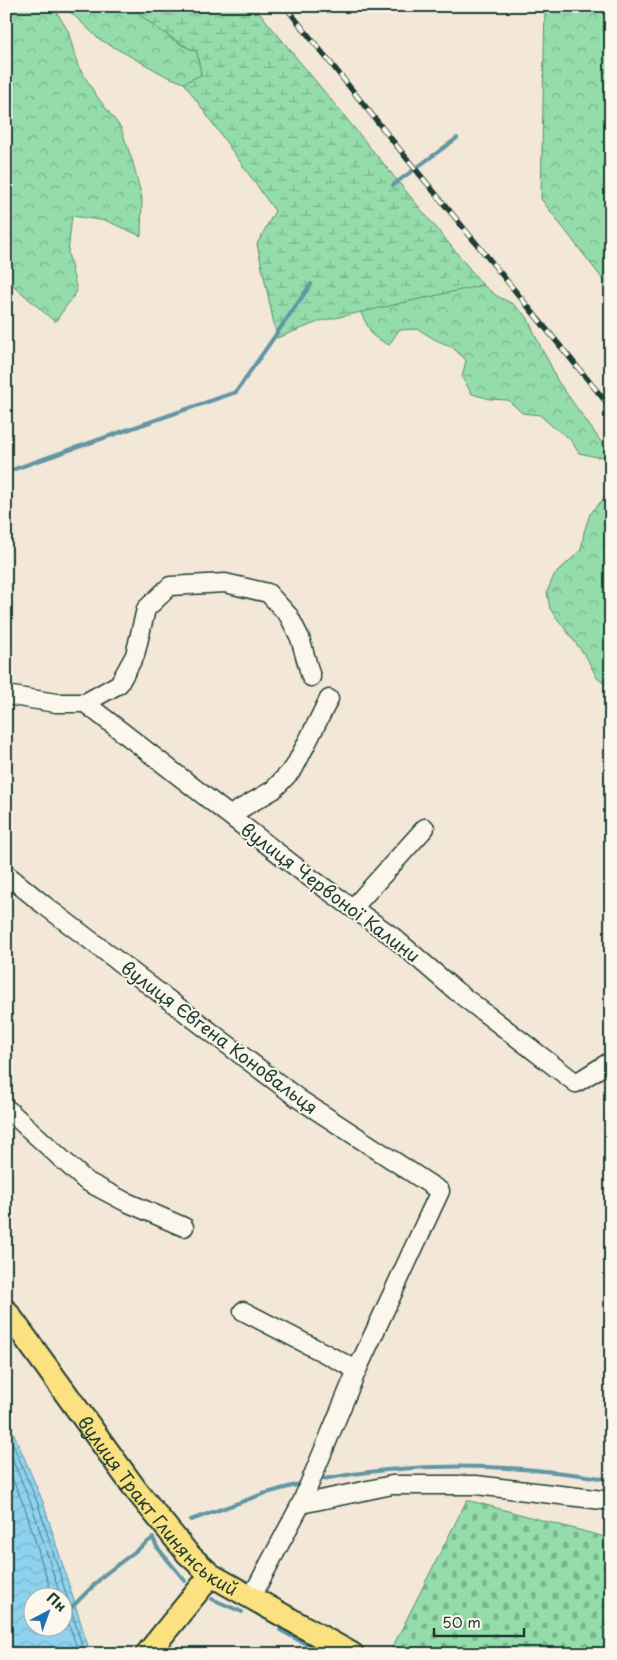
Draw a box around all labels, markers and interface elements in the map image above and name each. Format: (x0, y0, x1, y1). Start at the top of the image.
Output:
street label: вулиця Червоної Калини (236, 816, 426, 968)
street label: вулиця Євгена Коновальця (116, 954, 324, 1120)
street label: вулиця Тракт Глинянський (72, 1409, 244, 1601)
text: Пн (42, 1587, 71, 1616)
north arrow (22, 1588, 72, 1638)
scale bar (434, 1605, 524, 1637)
text: 50 m (442, 1610, 481, 1633)

